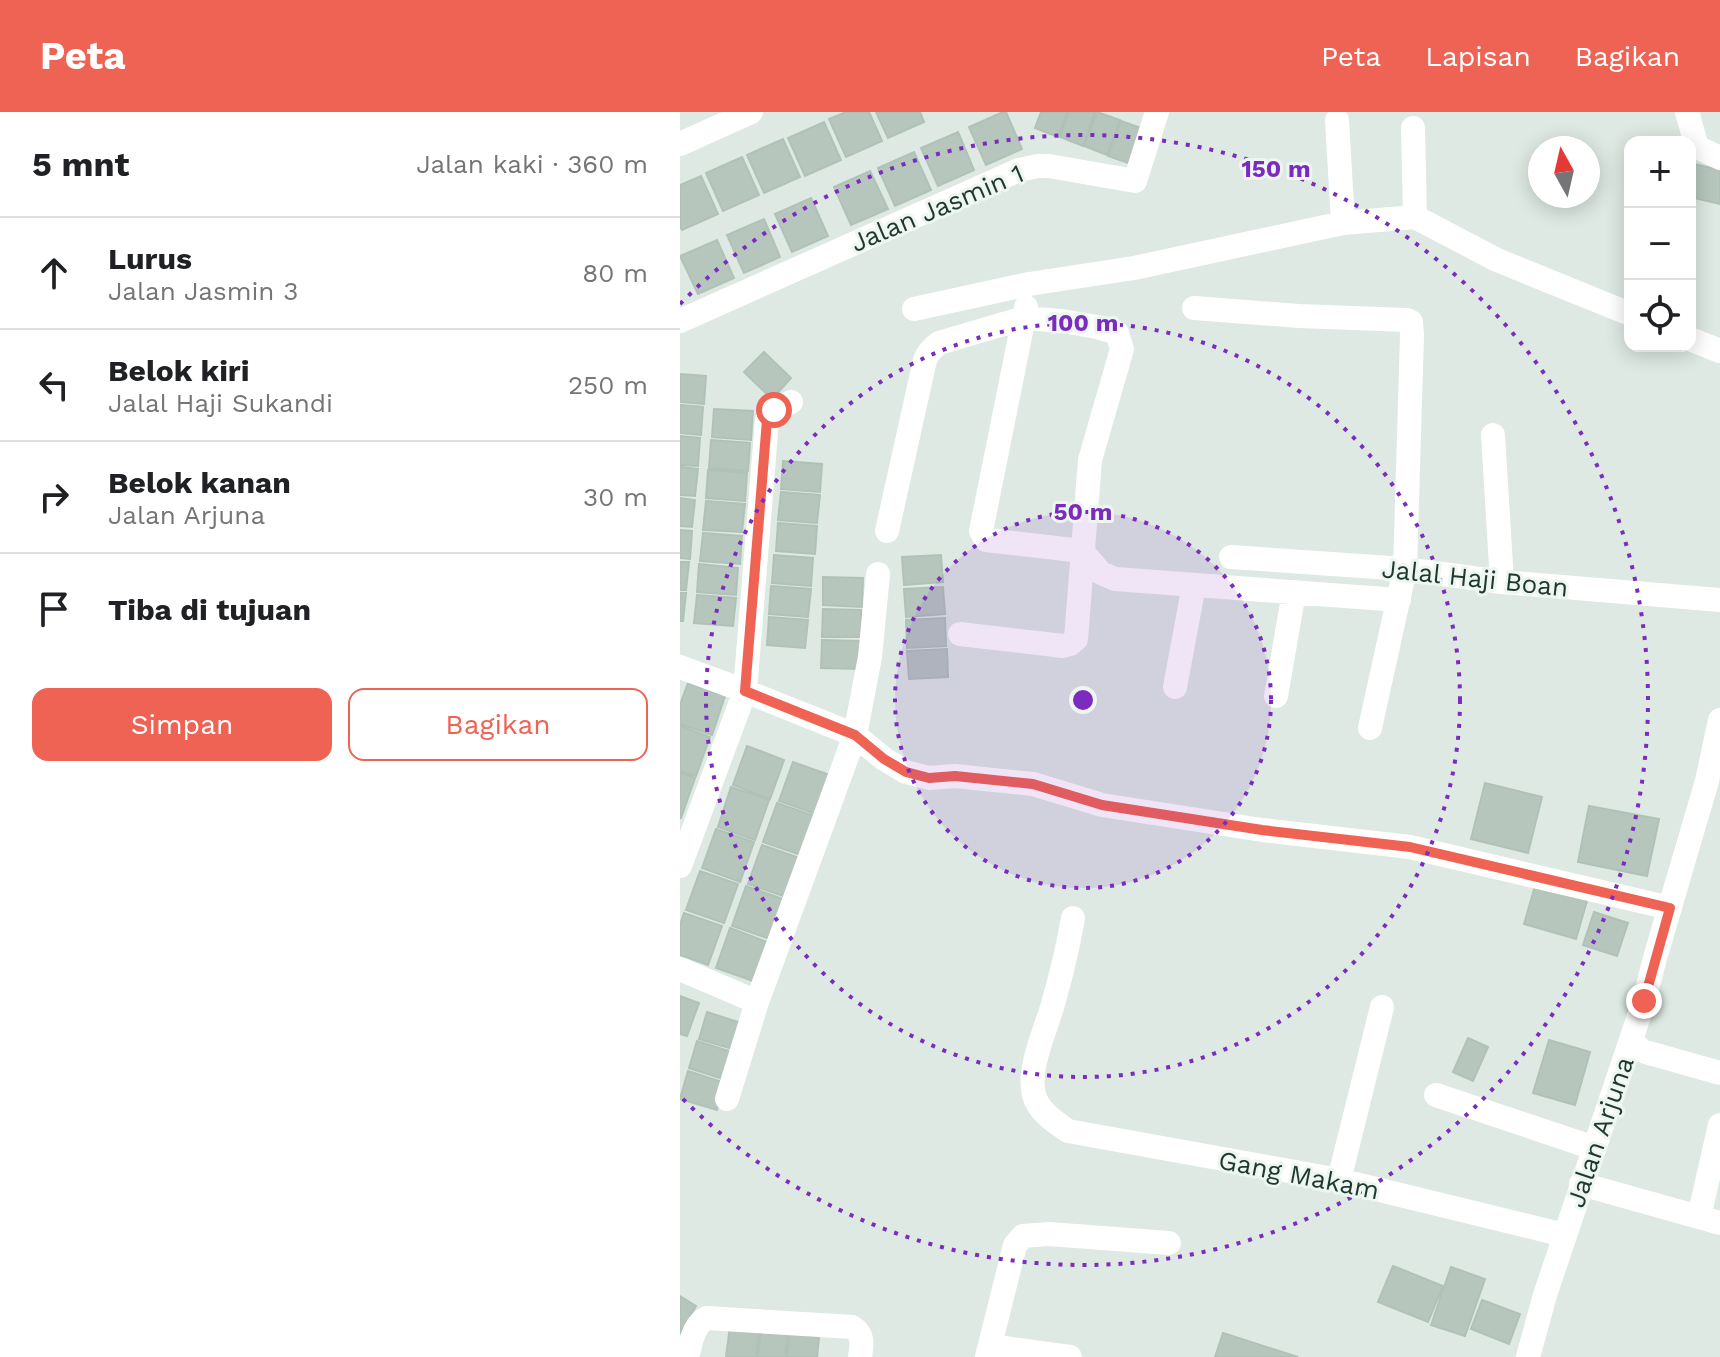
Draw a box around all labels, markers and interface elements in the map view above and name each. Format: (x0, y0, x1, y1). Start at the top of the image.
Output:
text: Peta (40, 34, 126, 78)
text: Peta (1321, 40, 1381, 73)
text: Lapisan (1425, 40, 1531, 73)
text: Bagikan (1575, 40, 1680, 73)
north arrow (1528, 136, 1600, 208)
map controls (1624, 136, 1696, 352)
button: + (1624, 136, 1696, 208)
text: 5 mnt (32, 144, 129, 184)
text: Jalan kaki · 360 m (416, 149, 648, 179)
text: 150 m (1241, 155, 1311, 183)
street label: Jalan Jasmin 1 (846, 158, 1028, 258)
button: − (1624, 208, 1696, 280)
text: Lurus (108, 241, 192, 276)
icon: ahead (32, 251, 76, 295)
text: 80 m (582, 258, 648, 288)
text: Jalan Jasmin 3 (108, 276, 298, 306)
button: locate (1624, 280, 1696, 352)
text: 100 m (1048, 309, 1118, 337)
text: Belok kiri (108, 353, 250, 388)
icon: left (32, 363, 76, 407)
text: 250 m (568, 370, 648, 400)
text: Jalal Haji Sukandi (108, 388, 333, 418)
route start (756, 392, 792, 428)
text: Belok kanan (108, 465, 291, 500)
icon: right (32, 475, 76, 519)
text: 30 m (583, 482, 648, 512)
text: 50 m (1054, 498, 1112, 526)
text: Jalan Arjuna (108, 500, 265, 530)
street label: Jalal Haji Boan (1380, 553, 1570, 603)
icon: arrive (32, 587, 76, 631)
text: Tiba di tujuan (108, 592, 311, 627)
centre of rings (1069, 686, 1097, 714)
button: Simpan (32, 688, 332, 761)
button: Bagikan (348, 688, 648, 761)
route end (1626, 983, 1662, 1019)
street label: Jalan Arjuna (1560, 1053, 1640, 1211)
street label: Gang Makam (1216, 1145, 1382, 1205)

